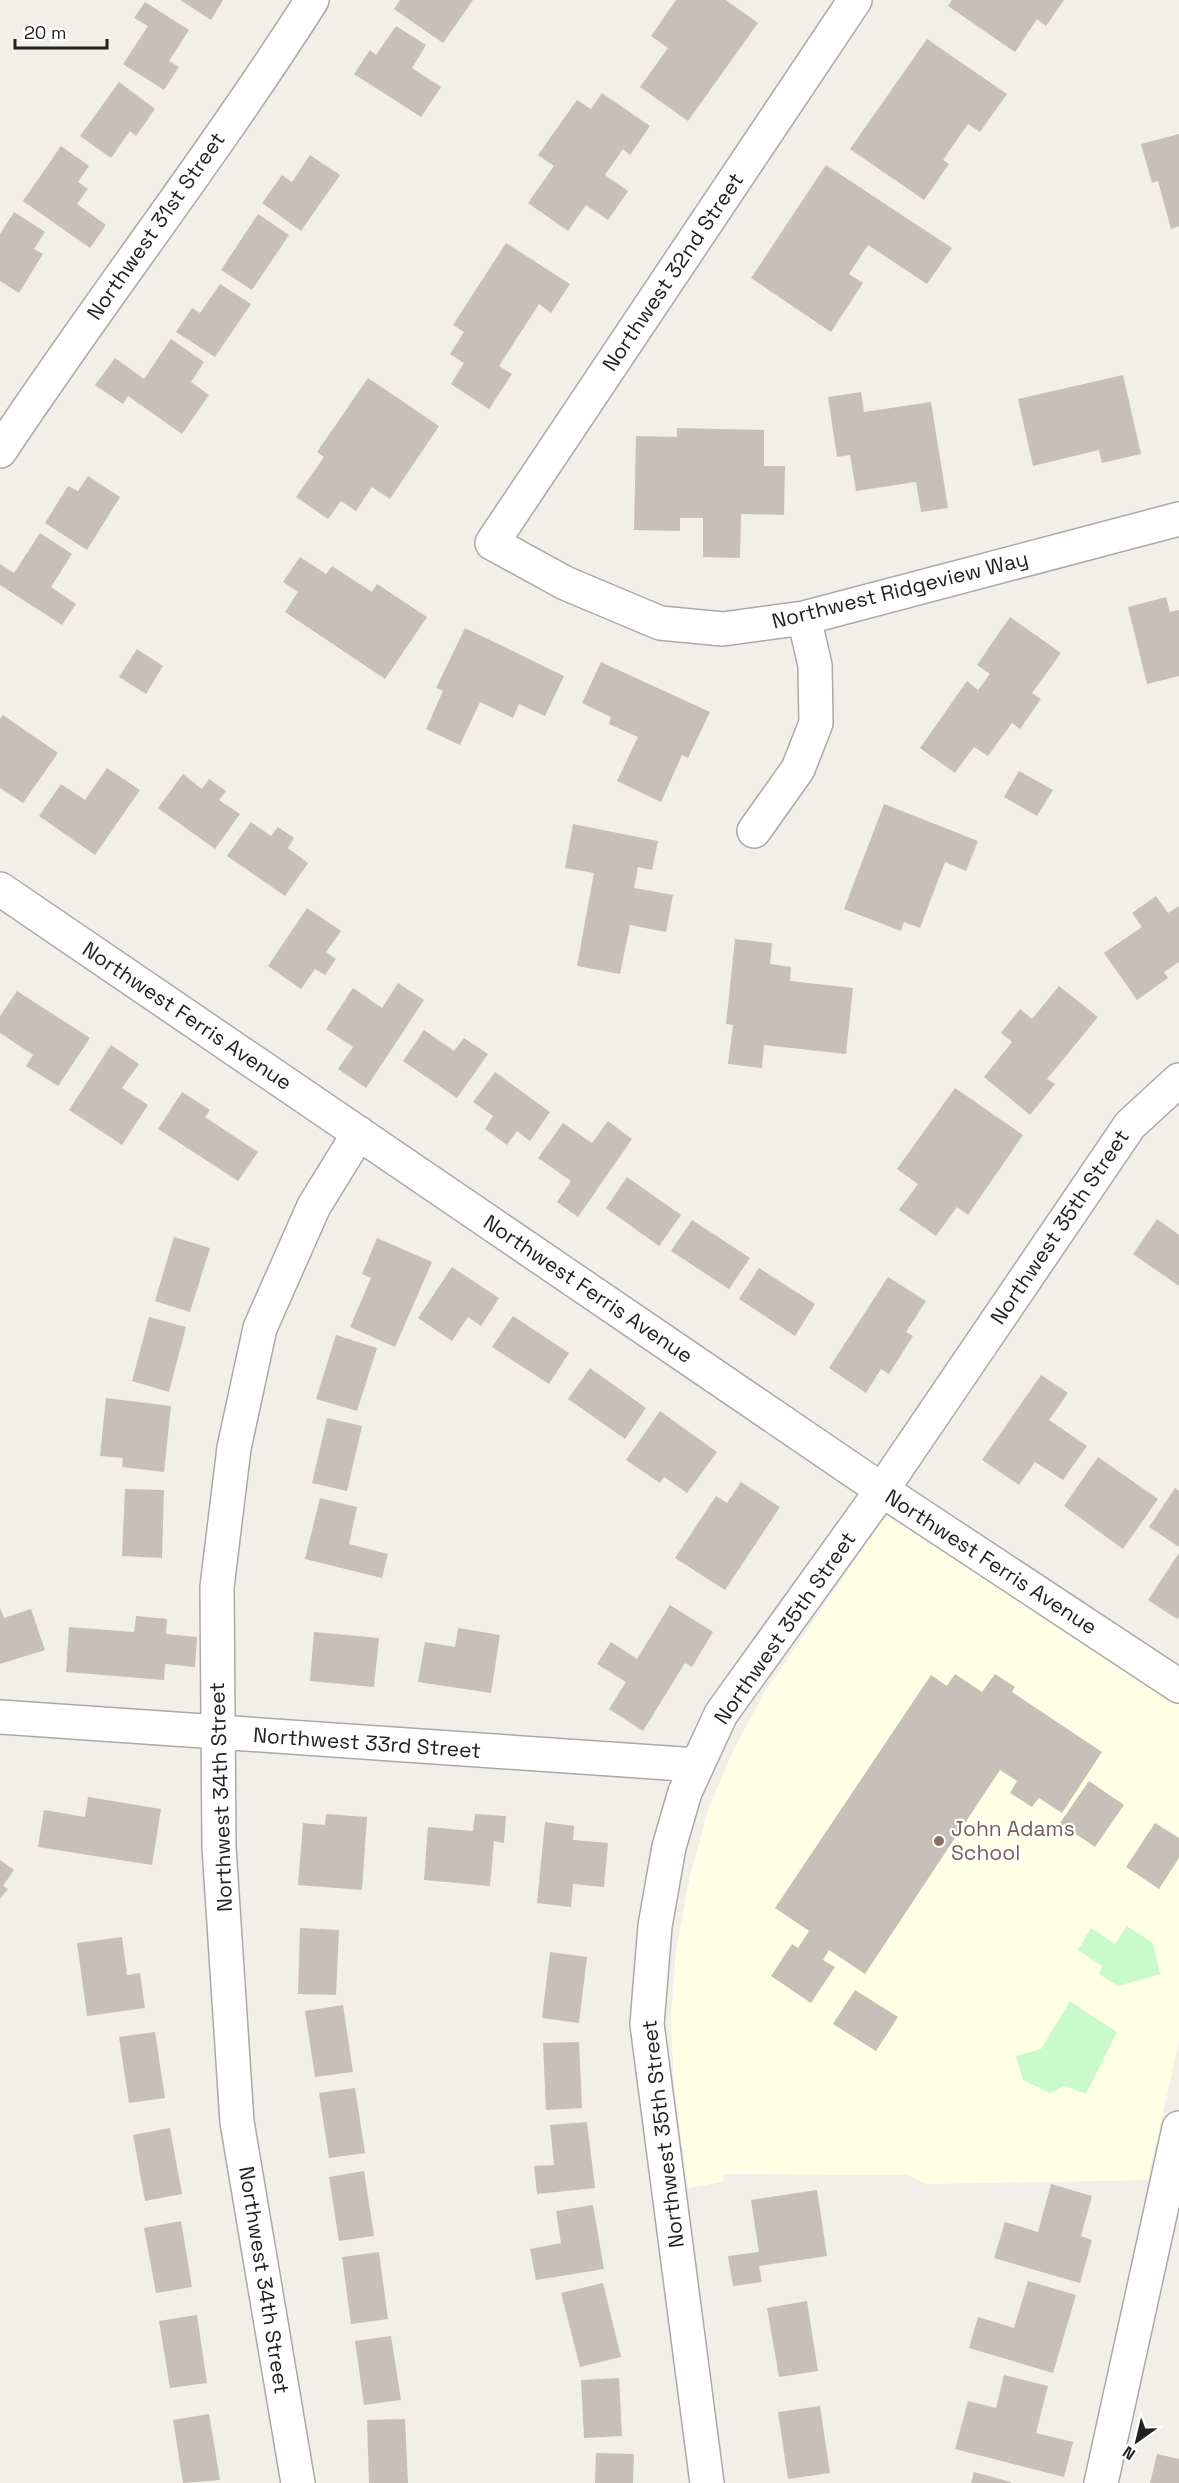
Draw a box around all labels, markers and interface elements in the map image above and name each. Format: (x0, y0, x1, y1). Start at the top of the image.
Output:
scale bar (15, 12, 106, 50)
text: 20 m (24, 21, 67, 44)
street label: Northwest 31st Street (80, 126, 231, 325)
street label: Northwest 32nd Street (596, 167, 749, 376)
street label: Northwest Ridgeview Way (769, 545, 1031, 634)
street label: Northwest Ferris Avenue (77, 935, 297, 1096)
street label: Northwest 35th Street (984, 1124, 1135, 1329)
street label: Northwest Ferris Avenue (478, 1208, 698, 1369)
street label: Northwest Ferris Avenue (880, 1483, 1102, 1640)
street label: Northwest 35th Street (708, 1526, 861, 1729)
street label: Northwest 34th Street (203, 1682, 238, 1912)
street label: Northwest 33rd Street (252, 1721, 482, 1764)
place label: John Adams School (951, 1815, 1075, 1866)
marker: John Adams School (932, 1834, 946, 1848)
street label: Northwest 35th Street (635, 2018, 690, 2250)
street label: Northwest 34th Street (233, 2164, 296, 2396)
north arrow (1107, 2411, 1167, 2471)
text: N (1119, 2441, 1139, 2465)

